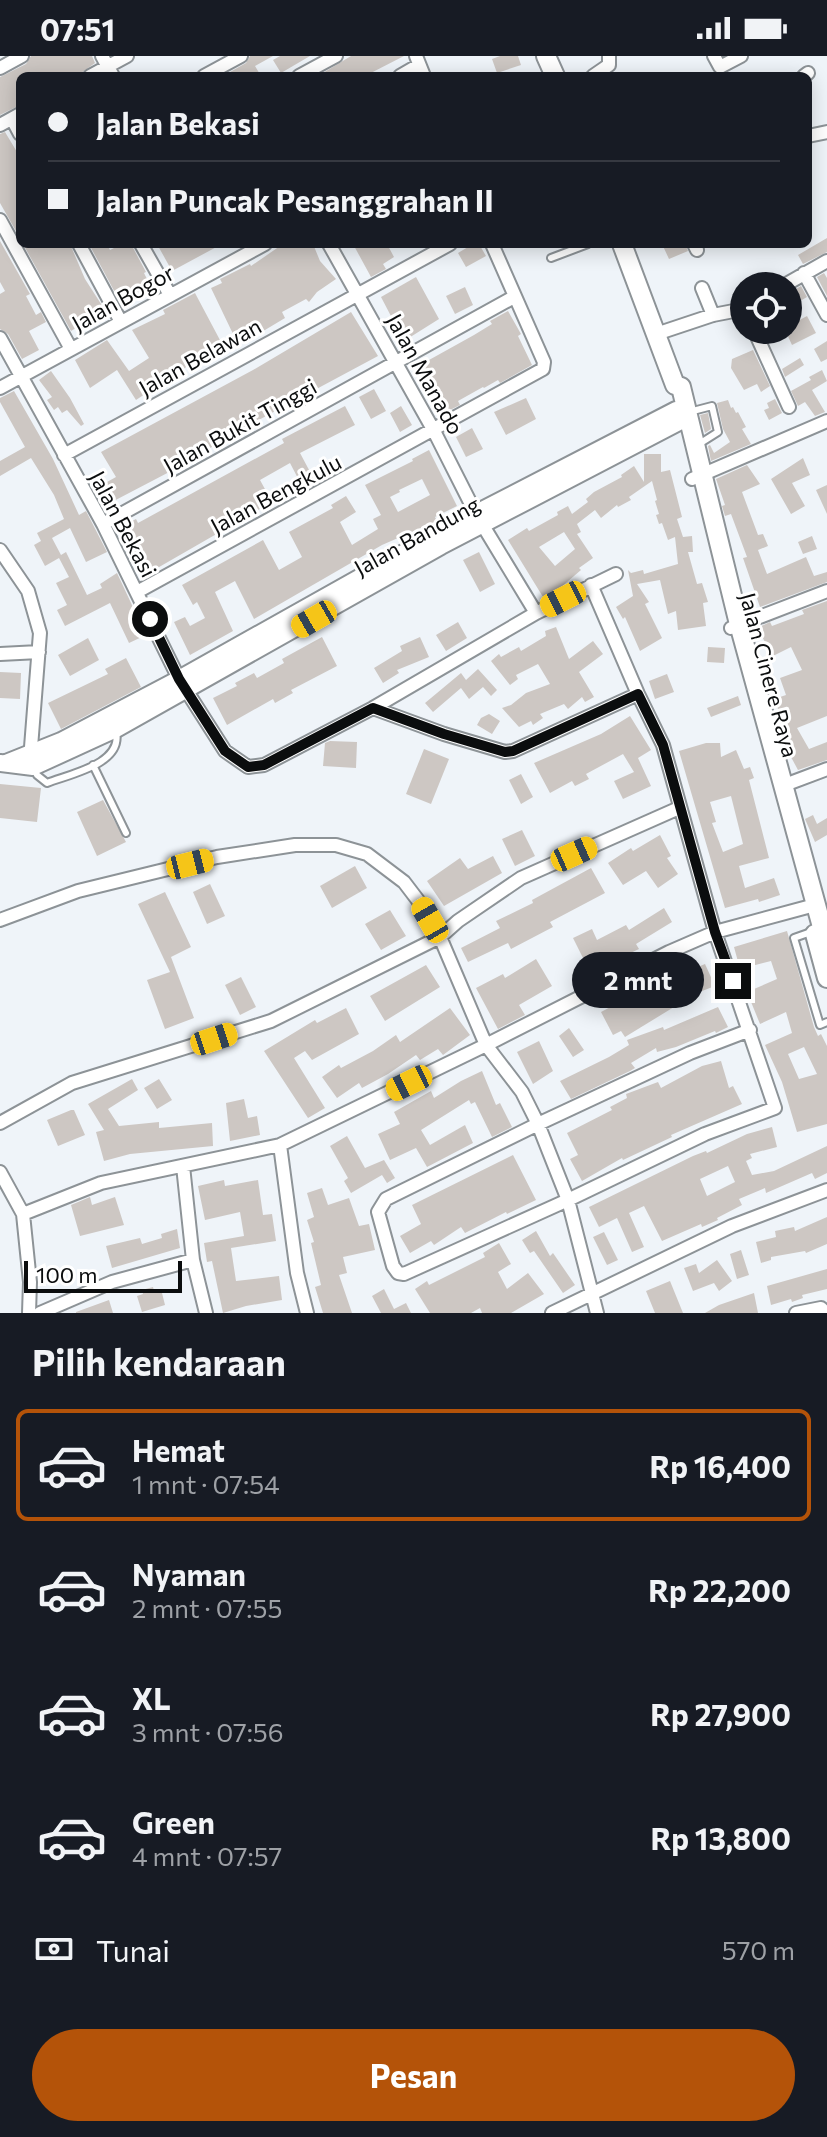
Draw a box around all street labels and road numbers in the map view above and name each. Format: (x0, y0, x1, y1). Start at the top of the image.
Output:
street label: Jalan Bogor (67, 258, 179, 337)
street label: Jalan Manado (381, 309, 470, 439)
street label: Jalan Belawan (134, 312, 266, 401)
street label: Jalan Bukit Tinggi (158, 372, 321, 479)
street label: Jalan Bengkulu (206, 448, 346, 539)
street label: Jalan Bekasi (84, 466, 163, 582)
street label: Jalan Bandung (349, 490, 484, 581)
street label: Jalan Cinere Raya (734, 589, 804, 760)

